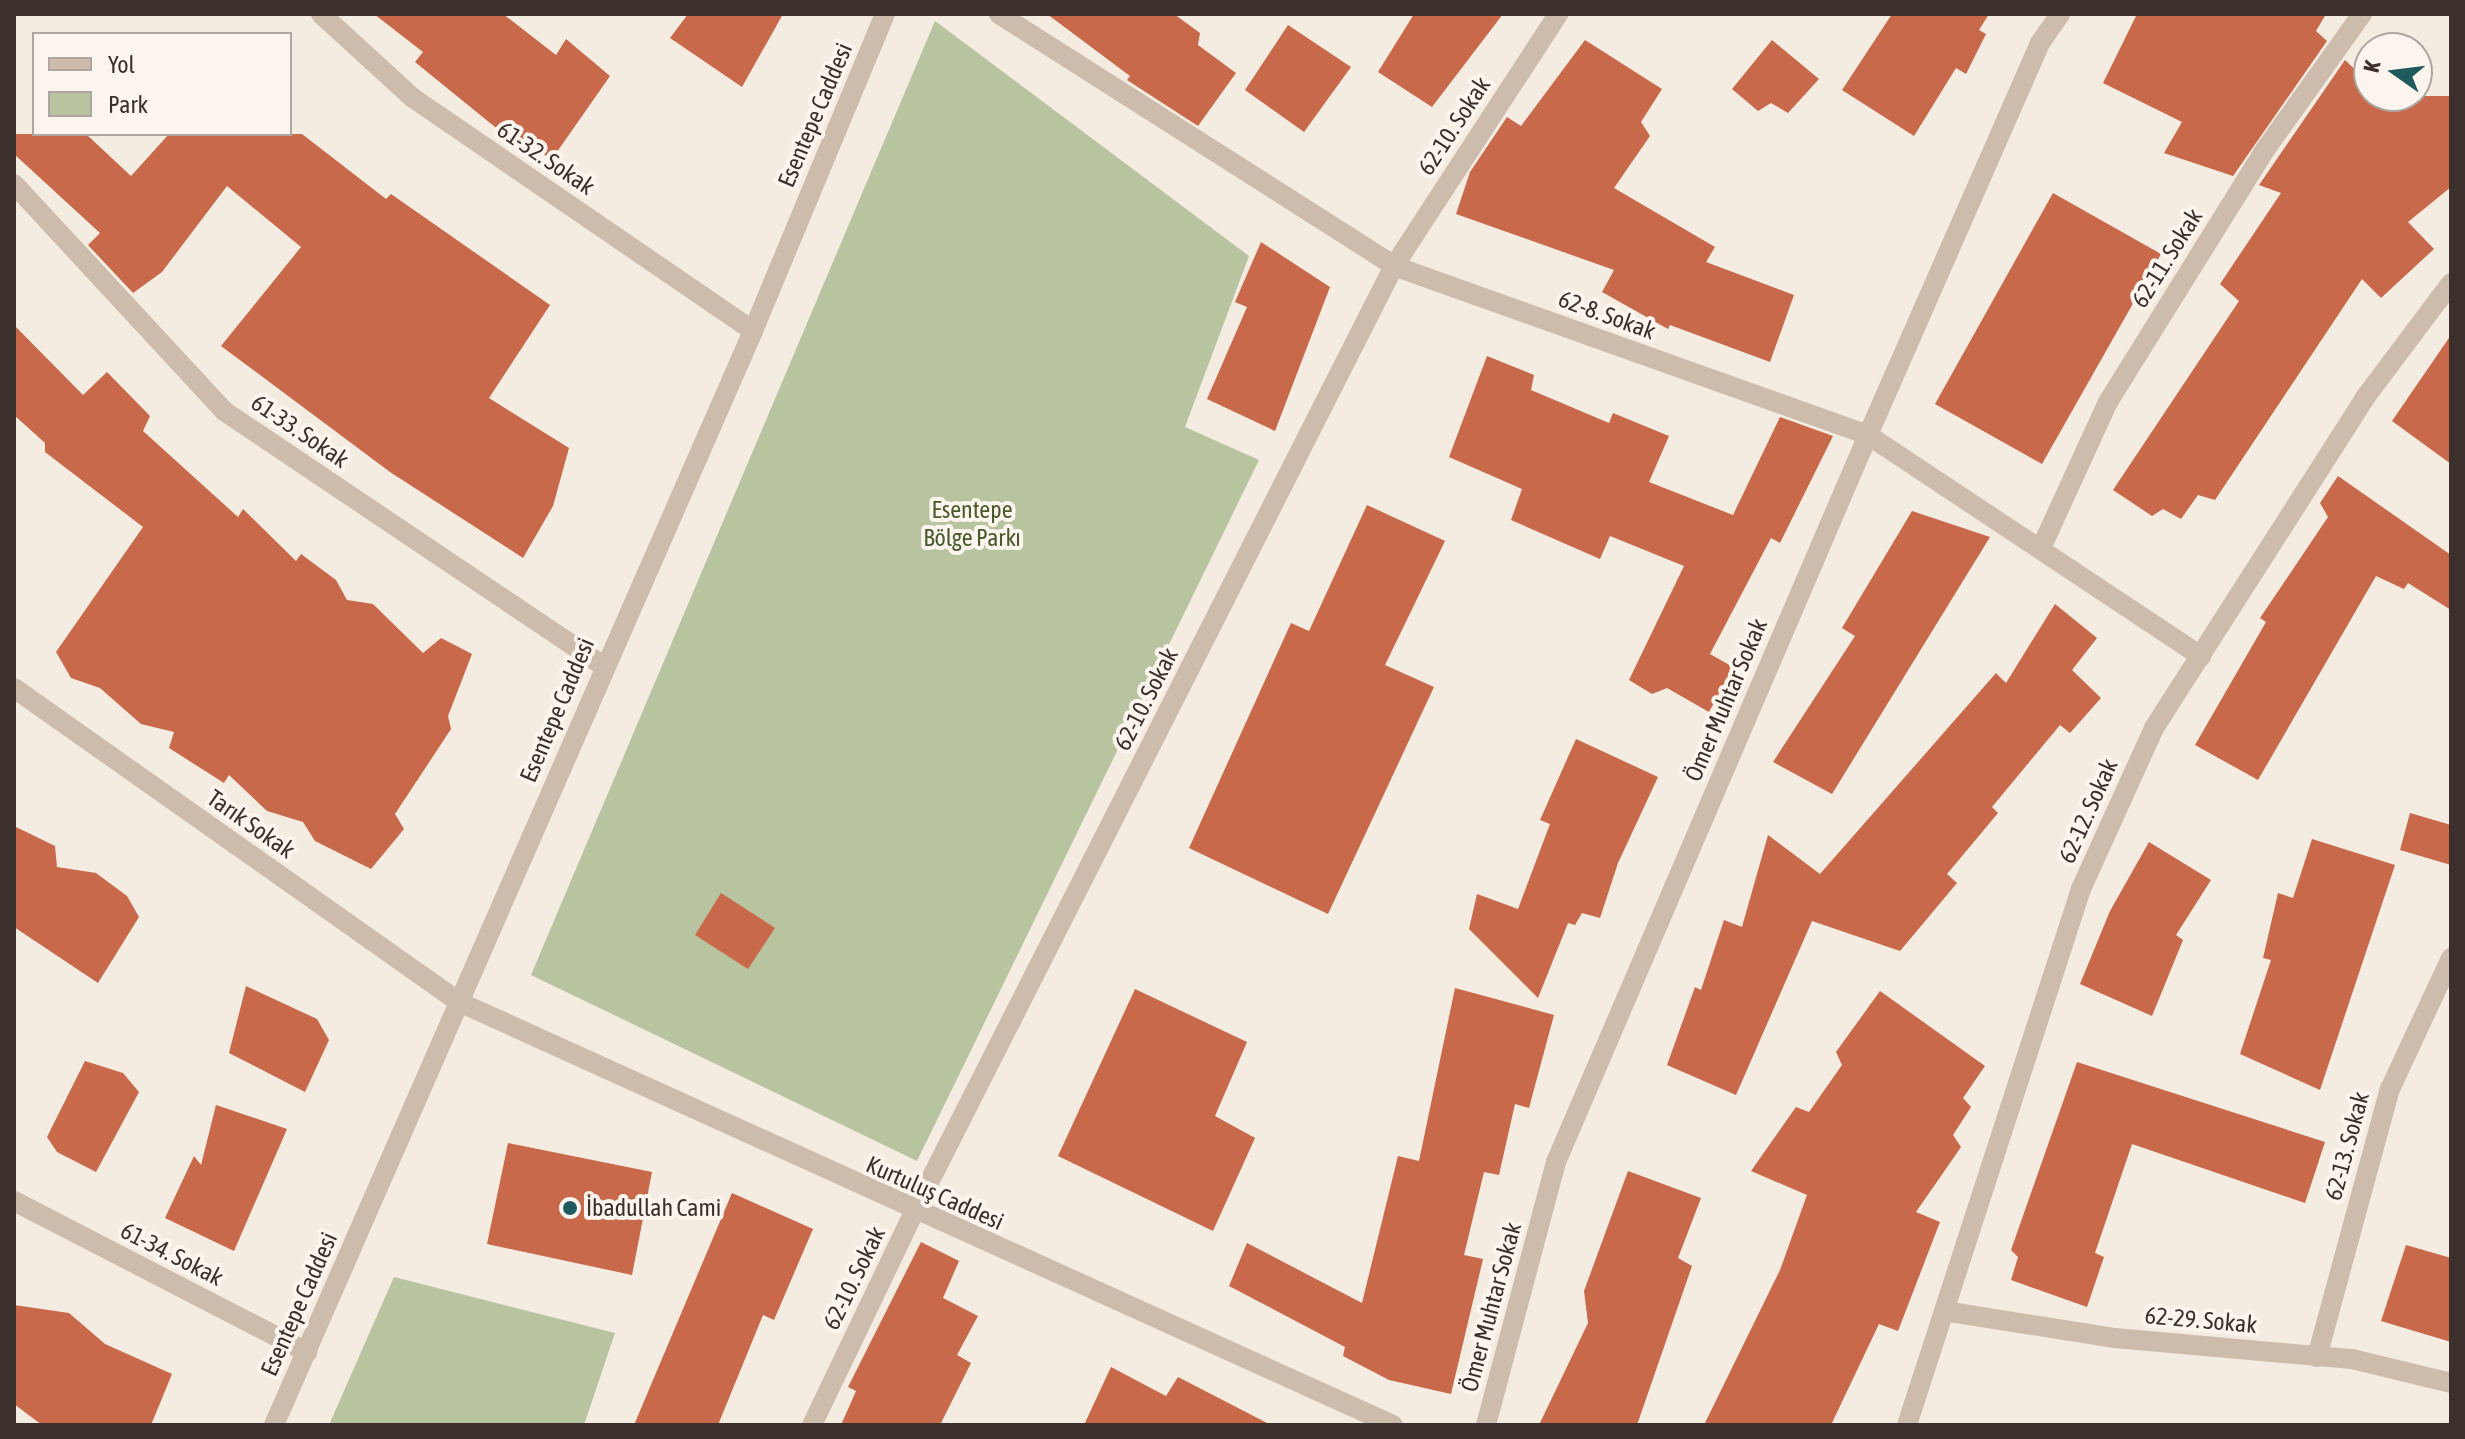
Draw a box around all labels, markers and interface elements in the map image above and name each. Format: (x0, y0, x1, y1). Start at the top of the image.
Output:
legend (32, 32, 292, 136)
north arrow (2353, 32, 2433, 112)
street label: Esentepe Caddesi (772, 39, 858, 191)
text: Yol (108, 51, 135, 78)
text: K (2358, 58, 2386, 75)
street label: 62-10. Sokak (1412, 72, 1496, 180)
text: Park (108, 91, 148, 118)
street label: 61-32. Sokak (492, 115, 600, 201)
street label: 62-11. Sokak (2125, 203, 2209, 313)
street label: 62-8. Sokak (1555, 284, 1659, 346)
street label: 61-33. Sokak (246, 388, 354, 474)
park label: Esentepe Bölge Parkı (923, 496, 1021, 552)
street label: Ömer Muhtar Sokak (1679, 614, 1773, 786)
street label: Esentepe Caddesi (514, 634, 600, 786)
street label: 62-10. Sokak (1108, 643, 1184, 755)
street label: 62-12. Sokak (2052, 754, 2124, 868)
street label: Tarık Sokak (202, 783, 300, 865)
street label: 62-13. Sokak (2319, 1089, 2375, 1203)
street label: Kurtuluş Caddesi (862, 1150, 1008, 1236)
place label: İbadullah Cami (586, 1194, 721, 1222)
marker: İbadullah Cami (561, 1199, 579, 1217)
street label: 61-34. Sokak (116, 1216, 228, 1292)
street label: Ömer Muhtar Sokak (1455, 1219, 1527, 1395)
street label: 62-10. Sokak (817, 1222, 891, 1334)
street label: Esentepe Caddesi (255, 1228, 343, 1380)
street label: 62-29. Sokak (2144, 1301, 2258, 1339)

